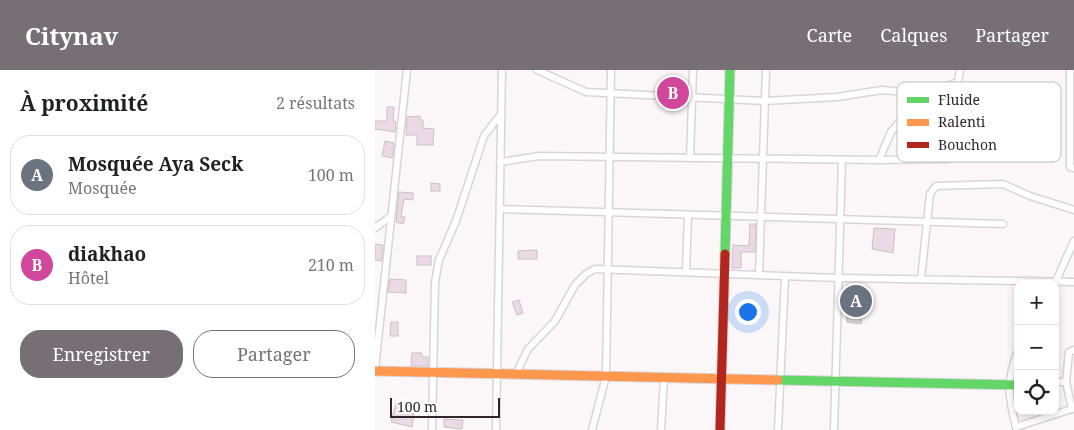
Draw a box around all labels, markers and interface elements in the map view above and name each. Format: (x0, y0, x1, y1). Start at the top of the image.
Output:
text: Citynav (25, 19, 118, 52)
text: Carte (807, 23, 852, 47)
text: Calques (880, 23, 947, 47)
text: Partager (975, 23, 1049, 47)
pin: B (657, 74, 689, 112)
legend (897, 82, 1061, 162)
text: À proximité (20, 89, 148, 117)
text: Fluide (938, 90, 980, 109)
text: 2 résultats (276, 92, 355, 114)
text: Ralenti (938, 112, 986, 131)
text: Bouchon (938, 135, 997, 154)
text: Mosquée Aya Seck (68, 151, 243, 177)
text: A (31, 164, 43, 186)
text: 100 m (308, 164, 354, 186)
text: Mosquée (68, 177, 137, 199)
text: diakhao (68, 241, 146, 267)
text: B (32, 254, 42, 276)
text: 210 m (308, 254, 354, 276)
text: Hôtel (68, 267, 109, 289)
map controls (1014, 280, 1059, 415)
button: + (1014, 280, 1059, 325)
pin: A (840, 282, 872, 320)
your location (735, 299, 761, 325)
button: − (1014, 325, 1059, 370)
button: Enregistrer (20, 330, 183, 378)
button: Partager (193, 330, 355, 378)
button: locate (1014, 370, 1059, 415)
scale bar (390, 395, 500, 418)
text: 100 m (397, 397, 437, 416)

